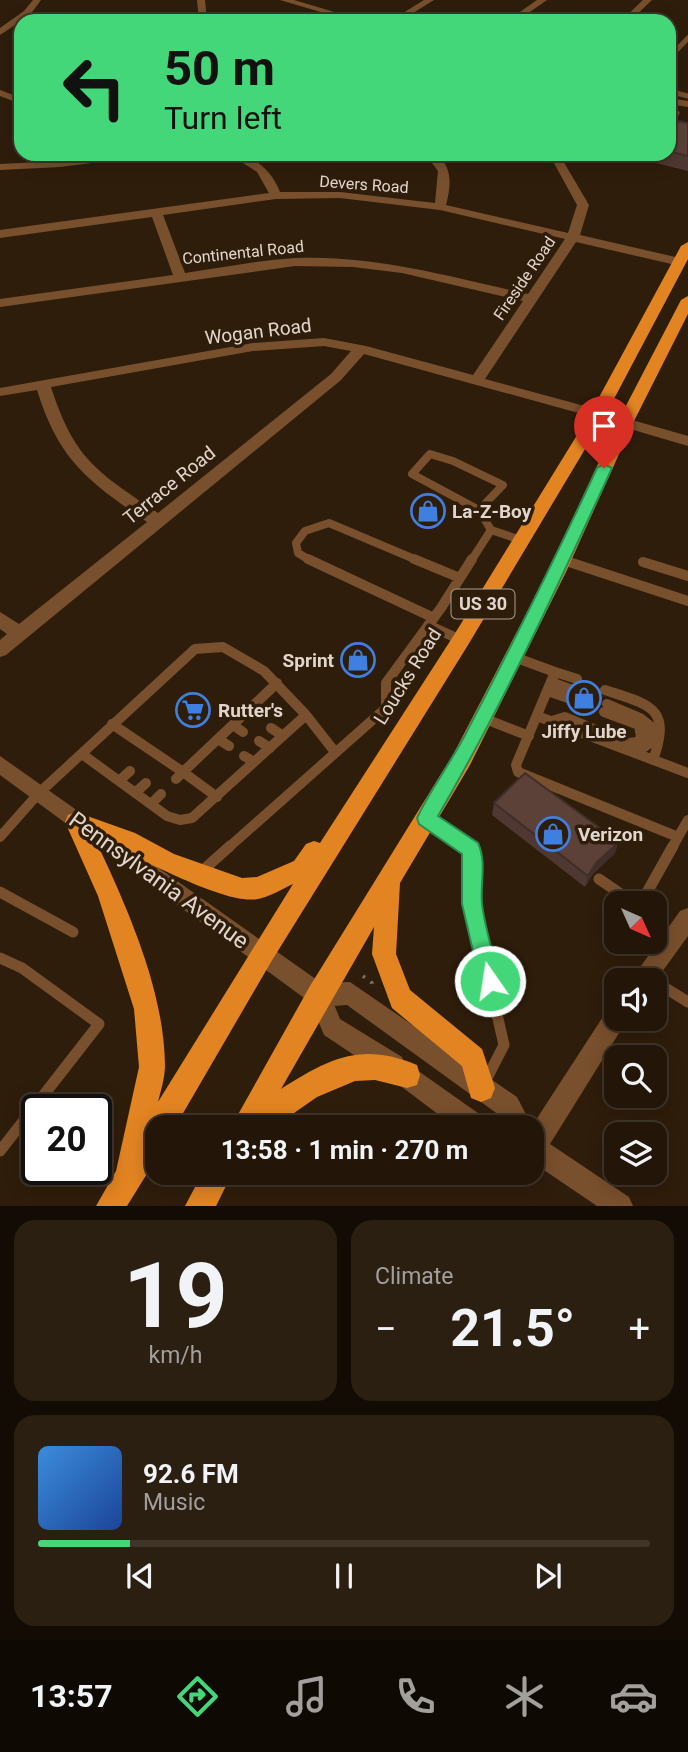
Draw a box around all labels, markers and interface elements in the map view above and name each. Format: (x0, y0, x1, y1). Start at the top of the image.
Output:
text: 50 m (164, 40, 275, 97)
icon: left (49, 42, 140, 133)
text: Turn left (164, 99, 282, 137)
street label: Devers Road (319, 172, 409, 197)
street label: Fireside Road (489, 233, 559, 324)
street label: Continental Road (181, 237, 305, 268)
street label: Wogan Road (203, 314, 313, 349)
pin (574, 396, 634, 468)
icon: arrive (585, 407, 623, 445)
street label: Terrace Road (119, 441, 220, 529)
shop icon: La-Z-Boy (409, 492, 447, 530)
place label: La-Z-Boy (452, 500, 532, 523)
road number: US 30 (452, 590, 514, 618)
street label: Loucks Road (369, 624, 446, 729)
shop icon: Sprint (339, 641, 377, 679)
place label: Sprint (283, 649, 335, 672)
shop icon: Jiffy Lube (565, 679, 603, 717)
supermarket icon: Rutter's (174, 691, 212, 729)
place label: Rutter's (218, 699, 283, 722)
place label: Jiffy Lube (541, 720, 627, 743)
street label: Pennsylvania Avenue (64, 806, 254, 955)
shop icon: Verizon (534, 815, 572, 853)
place label: Verizon (578, 823, 643, 846)
north arrow (604, 891, 667, 954)
map controls (604, 891, 667, 1185)
position arrow (453, 944, 527, 1018)
button: sound (604, 968, 667, 1031)
button: search (604, 1045, 667, 1108)
speed limit sign: 20 (21, 1094, 112, 1185)
button: layers (604, 1122, 667, 1185)
text: 13:58 · 1 min · 270 m (221, 1135, 468, 1165)
text: 19 (123, 1243, 228, 1349)
text: Climate (375, 1263, 454, 1290)
text: 21.5° (450, 1298, 575, 1359)
text: − (375, 1307, 397, 1351)
text: + (628, 1307, 650, 1351)
text: km/h (149, 1342, 203, 1369)
text: 92.6 FM (143, 1459, 239, 1489)
text: Music (143, 1489, 205, 1516)
icon: previous (121, 1557, 159, 1595)
icon: pause (325, 1557, 363, 1595)
icon: next (529, 1557, 567, 1595)
icon: directions (173, 1672, 222, 1721)
icon: music (282, 1672, 331, 1721)
icon: phone (391, 1672, 440, 1721)
icon: climate (500, 1672, 549, 1721)
icon: car (609, 1672, 658, 1721)
text: 13:57 (30, 1677, 112, 1715)

